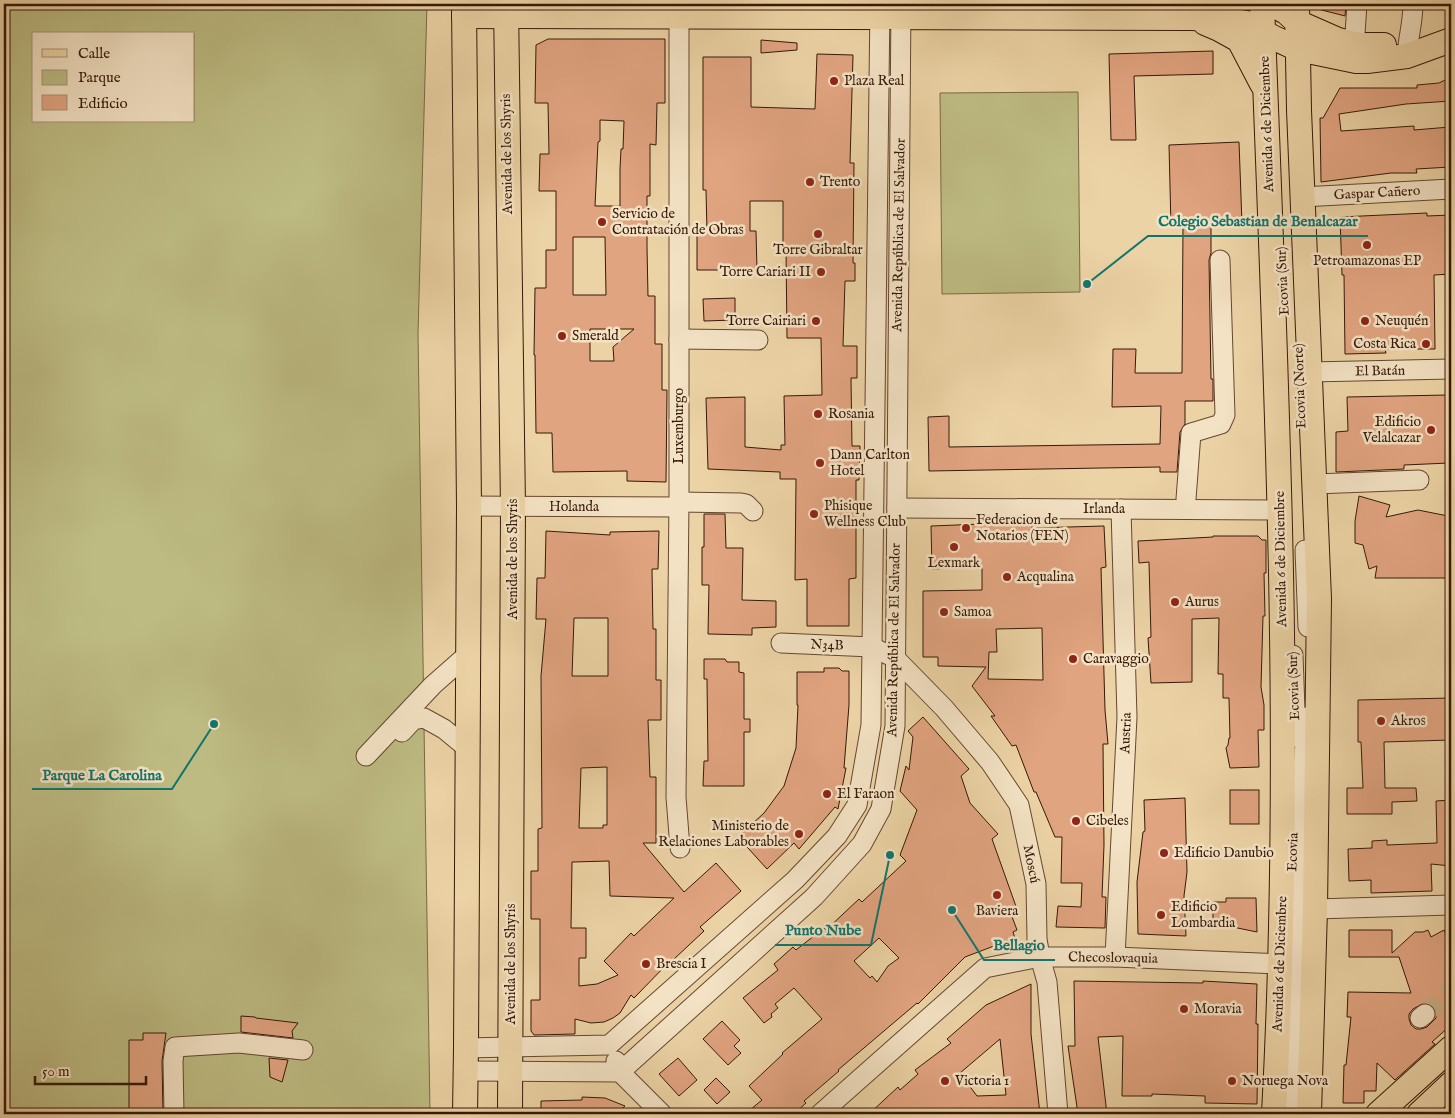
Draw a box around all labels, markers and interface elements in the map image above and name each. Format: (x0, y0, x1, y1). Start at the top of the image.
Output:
legend (32, 32, 195, 122)
text: Calle (78, 44, 110, 63)
street label: Avenida 6 de Diciembre (1256, 55, 1278, 193)
text: Parque (78, 68, 121, 87)
place label: Plaza Real (844, 72, 905, 90)
marker: Plaza Real (828, 75, 840, 87)
street label: Avenida de los Shyris (497, 93, 517, 216)
text: Edificio (78, 94, 128, 113)
street label: Avenida República de El Salvador (888, 138, 910, 333)
place label: Trento (820, 173, 861, 191)
marker: Trento (804, 176, 816, 188)
street label: Gaspar Cañero (1333, 182, 1421, 204)
place label: Servicio de Contratación de Obras (612, 205, 744, 239)
callout: Colegio Sebastian de Benalcazar (1148, 206, 1368, 236)
text: Colegio Sebastian de Benalcazar (1158, 212, 1358, 231)
marker: Servicio de Contratación de Obras (596, 216, 608, 228)
marker: Torre Gibraltar (812, 228, 824, 240)
marker: Petroamazonas EP (1361, 239, 1373, 251)
place label: Torre Gibraltar (773, 241, 863, 259)
street label: Ecovia (Sur) (1272, 246, 1294, 316)
place label: Petroamazonas EP (1313, 252, 1421, 270)
place label: Torre Cariari II (720, 263, 811, 281)
marker: Torre Cariari II (815, 266, 827, 278)
place label: Torre Cairiari (726, 312, 806, 330)
place label: Neuquén (1375, 312, 1429, 330)
marker: Torre Cairiari (810, 315, 822, 327)
marker: Neuquén (1359, 315, 1371, 327)
place label: Smerald (572, 327, 619, 345)
marker: Smerald (556, 330, 568, 342)
place label: Costa Rica (1353, 335, 1417, 353)
marker: Costa Rica (1420, 338, 1432, 350)
street label: Ecovia (Norte) (1290, 343, 1310, 429)
street label: El Batán (1355, 362, 1406, 380)
street label: Luxemburgo (670, 388, 688, 464)
place label: Rosania (828, 405, 875, 423)
marker: Rosania (812, 408, 824, 420)
place label: Edificio Velalcazar (1362, 413, 1421, 447)
marker: Edificio Velalcazar (1425, 424, 1437, 436)
place label: Dann Carlton Hotel (830, 446, 911, 480)
marker: Dann Carlton Hotel (814, 457, 826, 469)
street label: Avenida 6 de Diciembre (1271, 490, 1291, 628)
place label: Phisique Wellness Club (824, 497, 906, 531)
street label: Holanda (549, 498, 600, 516)
street label: Avenida de los Shyris (504, 499, 522, 620)
street label: Irlanda (1083, 500, 1126, 518)
marker: Phisique Wellness Club (808, 508, 820, 520)
place label: Federacion de Notarios (FEN) (976, 511, 1069, 545)
marker: Federacion de Notarios (FEN) (960, 522, 972, 534)
marker: Lexmark (948, 541, 960, 553)
street label: Avenida República de El Salvador (883, 543, 905, 738)
place label: Lexmark (928, 554, 981, 572)
place label: Acqualina (1016, 568, 1075, 586)
marker: Acqualina (1001, 571, 1013, 583)
place label: Aurus (1184, 593, 1219, 611)
marker: Aurus (1169, 596, 1181, 608)
place label: Samoa (954, 603, 993, 621)
marker: Samoa (938, 606, 950, 618)
street label: N34B (810, 635, 844, 655)
place label: Caravaggio (1083, 650, 1149, 668)
street label: Ecovia (Sur) (1284, 651, 1304, 721)
marker: Caravaggio (1067, 653, 1079, 665)
street label: Austria (1116, 711, 1136, 755)
place label: Akros (1390, 712, 1426, 730)
marker: Akros (1375, 715, 1387, 727)
callout: Parque La Carolina (32, 759, 172, 789)
text: Parque La Carolina (42, 766, 162, 785)
place label: El Faraon (837, 785, 895, 803)
marker: El Faraon (821, 788, 833, 800)
place label: Cibeles (1086, 812, 1129, 830)
marker: Cibeles (1070, 815, 1082, 827)
place label: Ministerio de Relaciones Laborables (658, 817, 790, 851)
marker: Ministerio de Relaciones Laborables (793, 828, 805, 840)
street label: Ecovia (1283, 831, 1303, 872)
street label: Moscú (1018, 843, 1044, 885)
place label: Edificio Danubio (1174, 844, 1274, 862)
marker: Edificio Danubio (1158, 847, 1170, 859)
marker: Baviera (991, 889, 1003, 901)
street label: Avenida 6 de Diciembre (1269, 895, 1291, 1033)
place label: Edificio Lombardia (1171, 898, 1236, 932)
place label: Baviera (976, 902, 1019, 920)
street label: Avenida de los Shyris (502, 904, 520, 1025)
marker: Edificio Lombardia (1155, 909, 1167, 921)
callout: Punto Nube (775, 915, 871, 945)
text: Punto Nube (785, 921, 861, 940)
callout: Bellagio (984, 930, 1055, 960)
text: Bellagio (993, 936, 1045, 955)
street label: Checoslovaquia (1068, 948, 1159, 968)
place label: Brescia I (656, 955, 707, 973)
marker: Brescia I (640, 958, 652, 970)
place label: Moravia (1194, 1000, 1243, 1018)
marker: Moravia (1178, 1003, 1190, 1015)
scale bar (35, 1053, 146, 1085)
text: 50 m (42, 1062, 70, 1081)
place label: Victoria 1 (954, 1072, 1009, 1090)
place label: Noruega Nova (1242, 1072, 1329, 1090)
marker: Victoria 1 (939, 1075, 951, 1087)
marker: Noruega Nova (1226, 1075, 1238, 1087)

